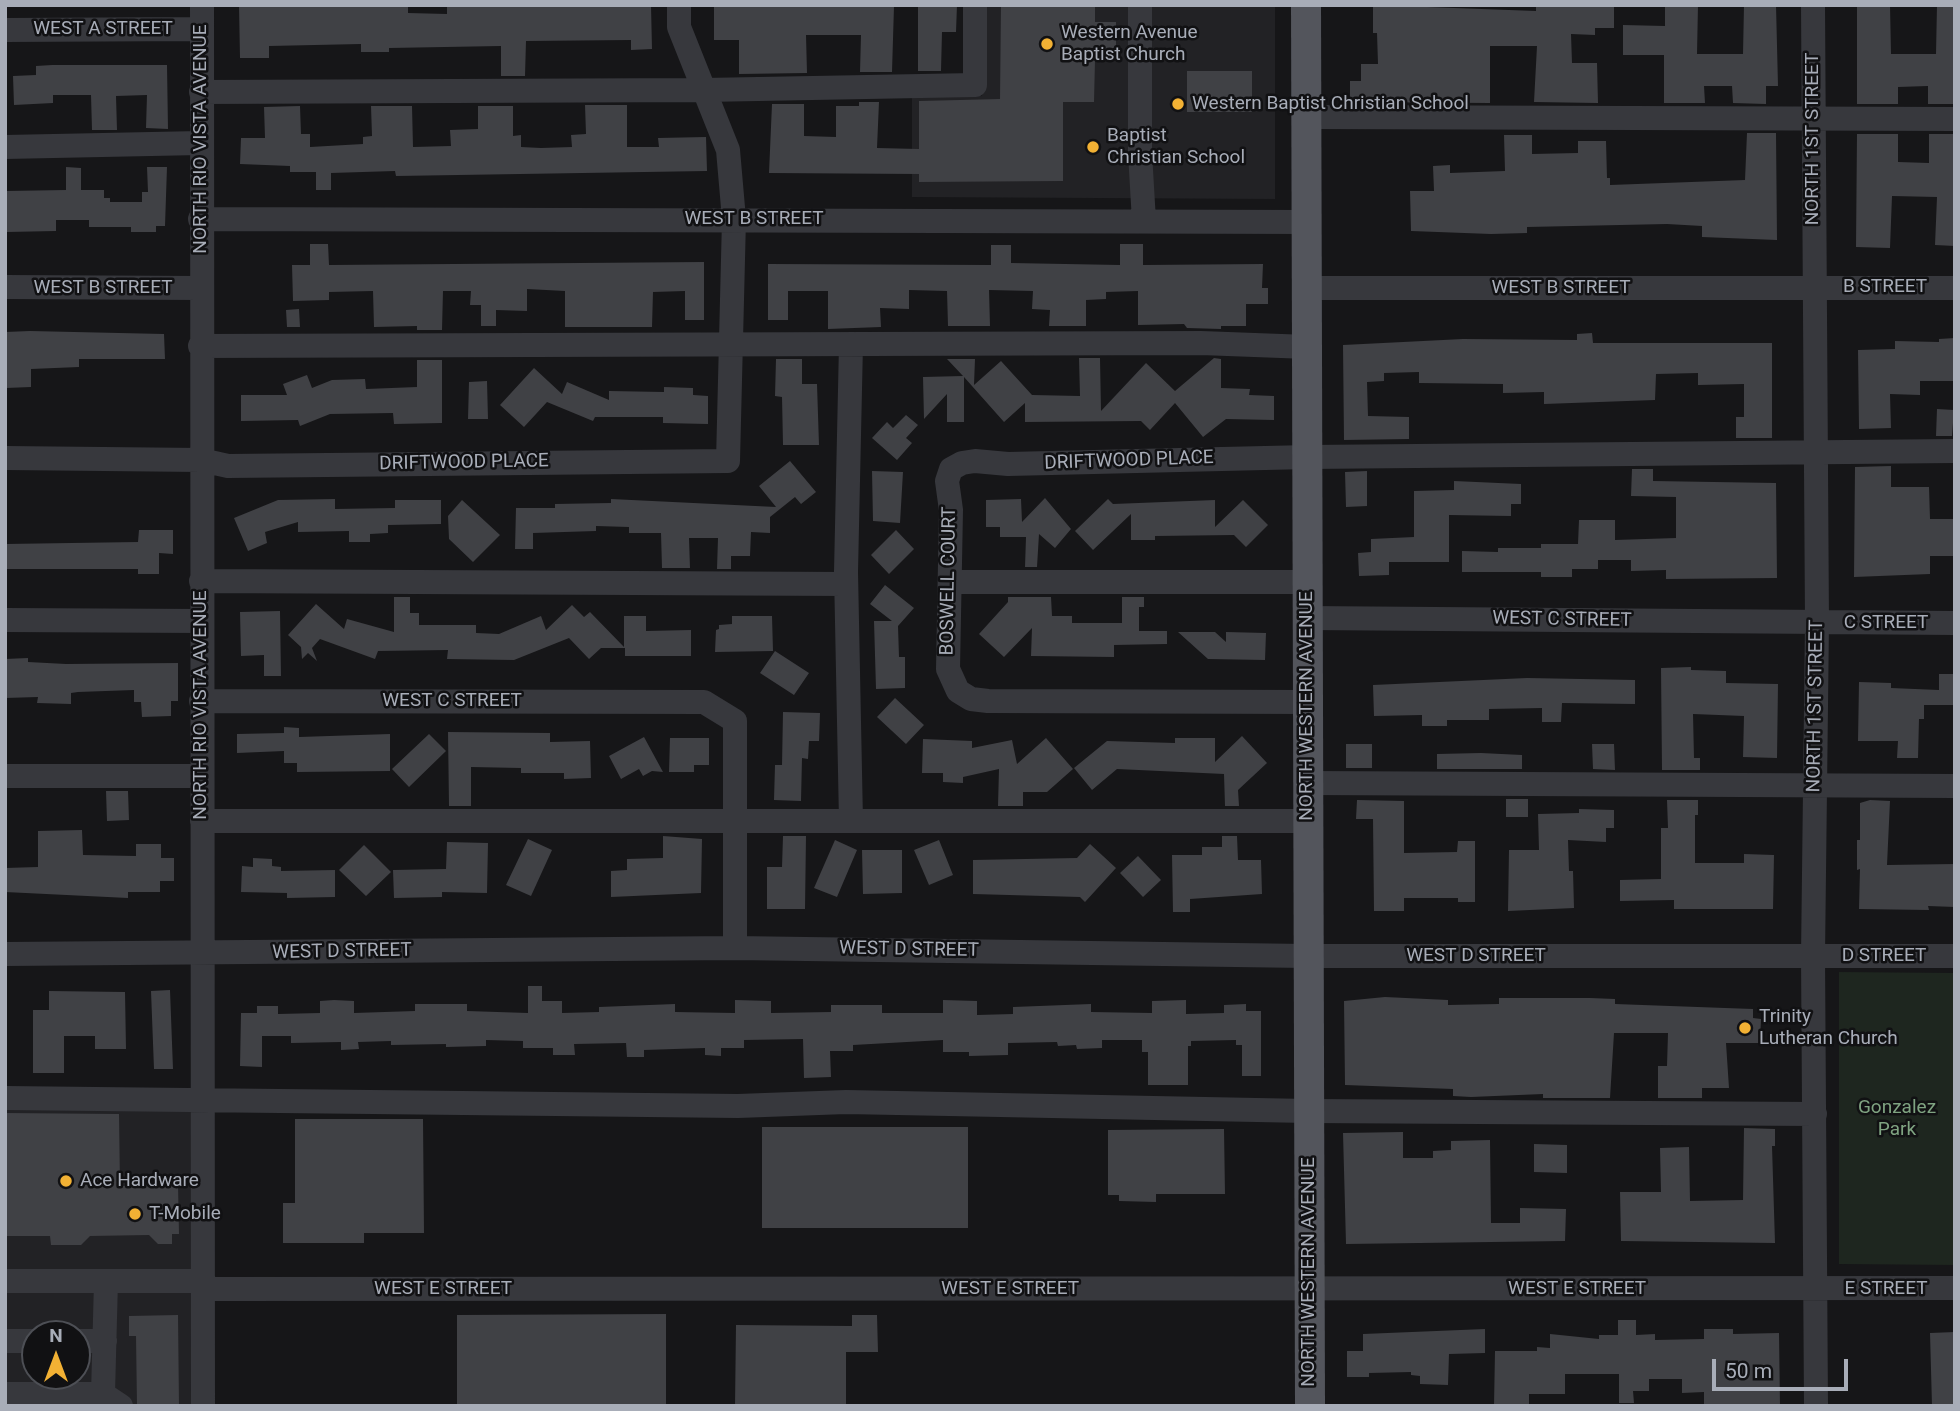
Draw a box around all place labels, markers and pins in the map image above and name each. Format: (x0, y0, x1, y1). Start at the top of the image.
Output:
place label: Western Avenue Baptist Church (1061, 22, 1198, 66)
marker: Western Avenue Baptist Church (1039, 36, 1055, 52)
place label: Western Baptist Christian School (1192, 93, 1469, 115)
marker: Western Baptist Christian School (1170, 96, 1186, 112)
place label: Baptist Christian School (1107, 125, 1245, 169)
marker: Baptist Christian School (1085, 139, 1101, 155)
place label: Trinity Lutheran Church (1759, 1006, 1898, 1050)
marker: Trinity Lutheran Church (1737, 1020, 1753, 1036)
place label: Ace Hardware (80, 1170, 199, 1192)
marker: Ace Hardware (58, 1173, 74, 1189)
place label: T-Mobile (149, 1203, 221, 1225)
marker: T-Mobile (127, 1206, 143, 1222)

